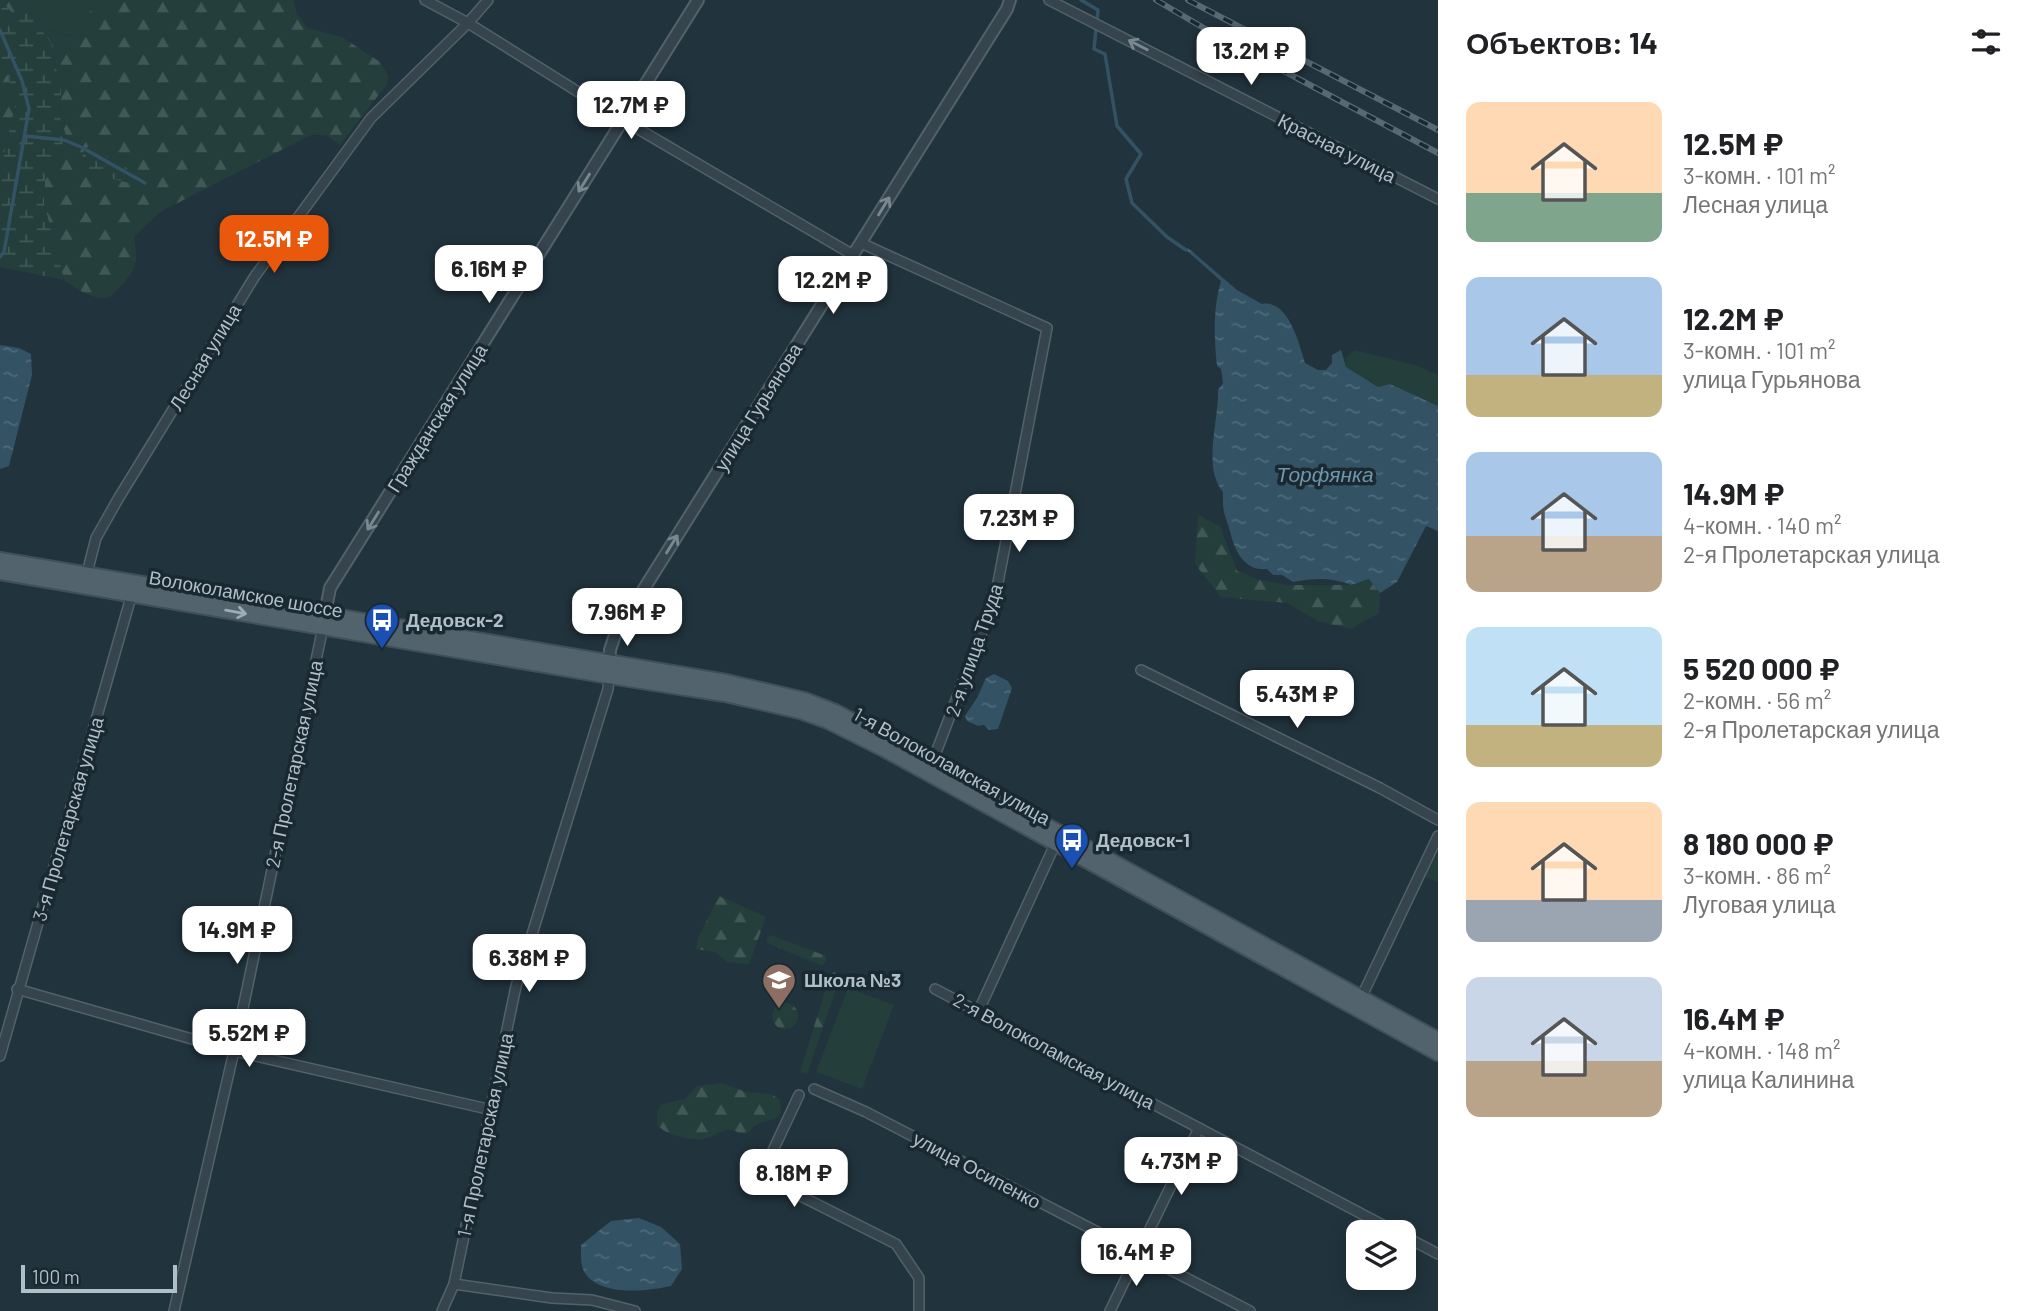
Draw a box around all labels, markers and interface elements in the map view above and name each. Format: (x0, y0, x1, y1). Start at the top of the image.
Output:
icon: filters (1967, 23, 2005, 61)
text: Объектов: 14 (1466, 24, 1658, 60)
pin: 13.2M ₽ (1186, 28, 1316, 87)
text: 13.2M ₽ (1213, 36, 1289, 64)
one-way arrow (1128, 38, 1148, 52)
pin: 12.7M ₽ (566, 82, 696, 141)
text: 12.7M ₽ (593, 90, 669, 118)
street label: Красная улица (1274, 108, 1400, 187)
text: 12.5M ₽ (1683, 125, 1783, 161)
icon: home (1522, 130, 1606, 214)
text: 3-комн. · 101 m² (1683, 161, 1836, 189)
one-way arrow (576, 172, 590, 192)
text: Лесная улица (1683, 190, 1828, 218)
one-way arrow (876, 197, 891, 216)
pin: 12.5M ₽ (209, 216, 339, 275)
text: 12.5M ₽ (236, 224, 312, 252)
pin: 6.16M ₽ (424, 246, 554, 305)
text: 6.16M ₽ (451, 254, 527, 282)
pin: 12.2M ₽ (768, 256, 898, 316)
text: 12.2M ₽ (794, 265, 872, 293)
street label: Лесная улица (164, 299, 246, 414)
text: 12.2M ₽ (1683, 300, 1784, 336)
icon: home (1522, 305, 1606, 389)
text: 3-комн. · 101 m² (1683, 336, 1836, 364)
street label: улица Гурьянова (709, 338, 806, 475)
street label: Гражданская улица (382, 339, 492, 496)
text: улица Гурьянова (1683, 365, 1860, 393)
water label: Торфянка (1276, 461, 1374, 486)
text: 14.9M ₽ (1683, 475, 1784, 511)
icon: home (1522, 480, 1606, 564)
pin: 7.23M ₽ (954, 494, 1084, 554)
text: 7.23M ₽ (980, 503, 1058, 531)
one-way arrow (365, 511, 380, 530)
text: 4-комн. · 140 m² (1683, 511, 1842, 539)
one-way arrow (666, 535, 680, 555)
text: 2-я Пролетарская улица (1683, 540, 1940, 568)
street label: Волоколамское шоссе (147, 565, 345, 622)
street label: 2-я улица Труда (940, 580, 1007, 719)
pin: 7.96M ₽ (562, 588, 692, 648)
text: 7.96M ₽ (588, 597, 666, 625)
bus stop icon: Дедовск-2 (363, 601, 401, 650)
one-way arrow (224, 606, 247, 619)
place label: Дедовск-2 (406, 608, 504, 631)
text: 5 520 000 ₽ (1683, 650, 1840, 686)
icon: home (1522, 655, 1606, 739)
street label: 2-я Пролетарская улица (260, 657, 327, 870)
pin: 5.43M ₽ (1232, 670, 1362, 730)
text: 5.43M ₽ (1256, 679, 1338, 707)
text: 2-комн. · 56 m² (1683, 686, 1831, 714)
street label: 1-я Волоколамская улица (850, 702, 1055, 830)
street label: 3-я Пролетарская улица (27, 714, 108, 924)
text: 2-я Пролетарская улица (1683, 715, 1940, 743)
bus stop icon: Дедовск-1 (1053, 821, 1091, 870)
text: 8 180 000 ₽ (1683, 825, 1834, 861)
place label: Дедовск-1 (1096, 828, 1190, 851)
icon: home (1522, 830, 1606, 914)
text: 3-комн. · 86 m² (1683, 861, 1831, 889)
text: Луговая улица (1683, 890, 1836, 918)
pin: 14.9M ₽ (172, 906, 302, 966)
text: 14.9M ₽ (198, 915, 276, 943)
pin: 6.38M ₽ (464, 934, 594, 994)
text: 6.38M ₽ (489, 943, 569, 971)
school or university icon: Школа №3 (760, 961, 798, 1010)
place label: Школа №3 (804, 968, 901, 991)
street label: 2-я Волоколамская улица (950, 988, 1159, 1114)
text: 16.4M ₽ (1683, 1000, 1784, 1036)
icon: home (1522, 1005, 1606, 1089)
pin: 5.52M ₽ (184, 1010, 314, 1069)
text: 5.52M ₽ (208, 1018, 290, 1046)
street label: 1-я Пролетарская улица (452, 1030, 518, 1239)
text: 4-комн. · 148 m² (1683, 1036, 1841, 1064)
text: улица Калинина (1683, 1065, 1854, 1093)
street label: улица Осипенко (909, 1126, 1045, 1213)
pin: 4.73M ₽ (1116, 1138, 1246, 1197)
text: 4.73M ₽ (1140, 1146, 1222, 1174)
pin: 8.18M ₽ (729, 1150, 859, 1209)
text: 8.18M ₽ (756, 1158, 832, 1186)
map controls (1346, 1220, 1416, 1290)
button: layers (1346, 1220, 1416, 1290)
pin: 16.4M ₽ (1071, 1228, 1201, 1288)
text: 16.4M ₽ (1097, 1237, 1175, 1265)
scale bar (21, 1262, 177, 1294)
text: 100 m (32, 1265, 80, 1288)

